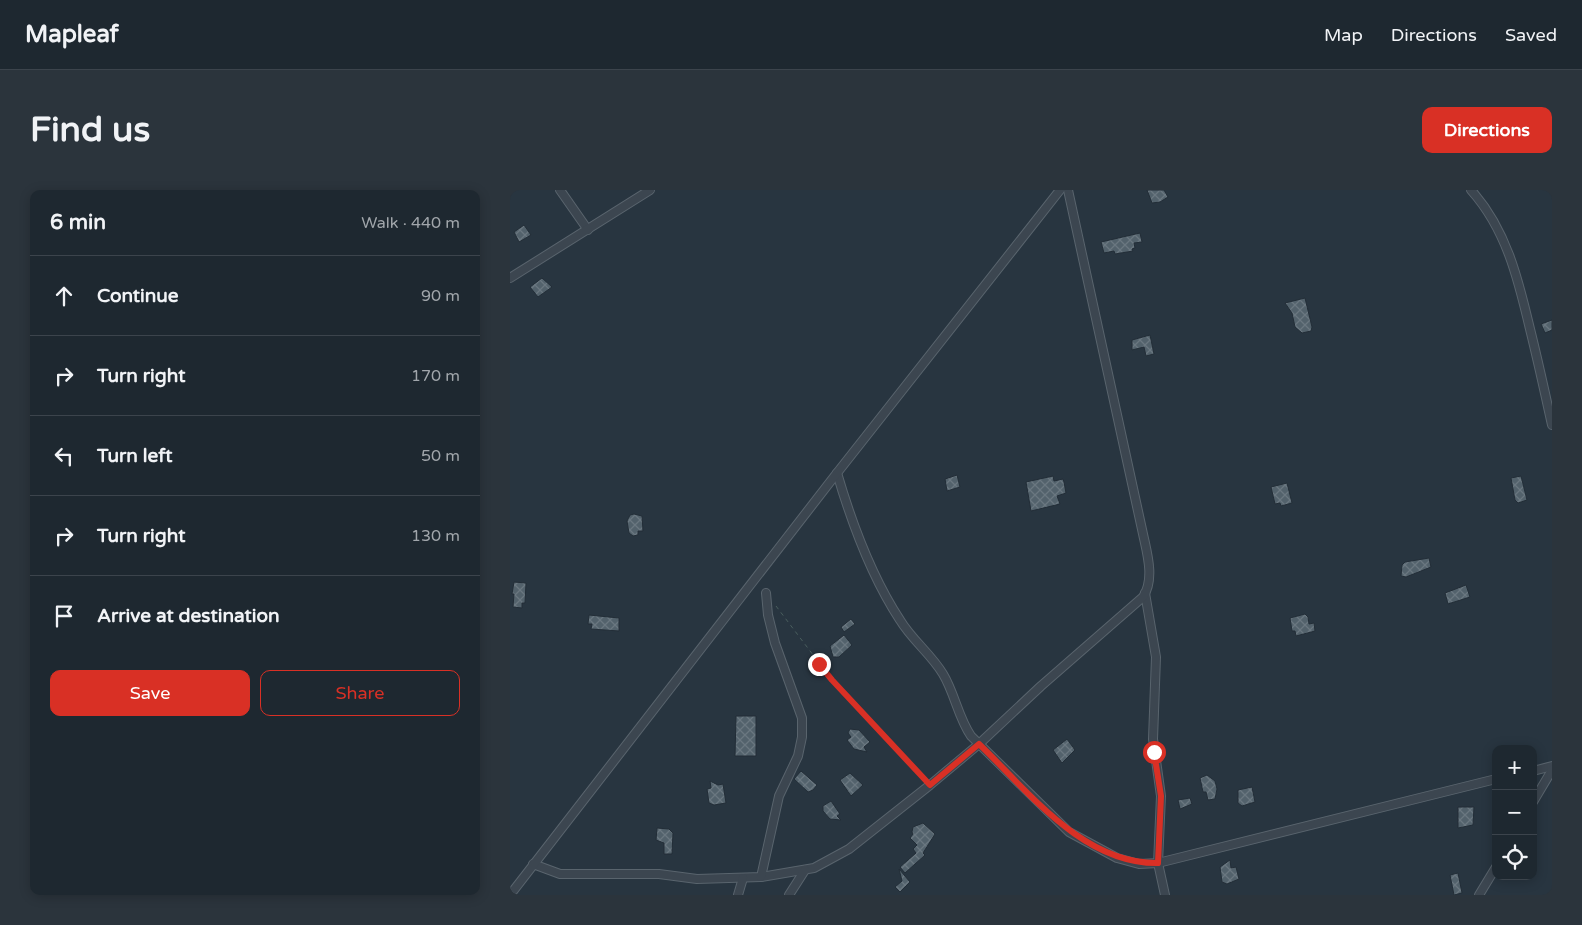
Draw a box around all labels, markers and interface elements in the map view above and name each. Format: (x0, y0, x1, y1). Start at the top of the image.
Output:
text: Mapleaf (25, 20, 119, 49)
text: Map (1324, 24, 1363, 46)
text: Directions (1391, 24, 1477, 46)
text: Saved (1505, 24, 1557, 46)
button: Directions (1422, 107, 1552, 153)
text: Find us (30, 109, 150, 151)
text: 6 min (50, 210, 106, 235)
text: Walk · 440 m (361, 213, 460, 233)
icon: ahead (50, 282, 78, 310)
text: Continue (97, 285, 179, 307)
text: 90 m (421, 286, 460, 306)
icon: right (50, 362, 78, 390)
text: Turn right (97, 365, 185, 387)
text: 170 m (411, 366, 460, 386)
icon: left (50, 442, 78, 470)
text: Turn left (97, 445, 173, 467)
text: 50 m (421, 446, 460, 466)
icon: right (50, 522, 78, 550)
text: Turn right (97, 525, 185, 547)
text: 130 m (411, 526, 460, 546)
icon: arrive (50, 602, 78, 630)
text: Arrive at destination (97, 605, 280, 627)
route end (808, 653, 831, 676)
button: Save (50, 670, 250, 716)
button: Share (260, 670, 460, 716)
route start (1143, 741, 1166, 764)
map controls (1492, 745, 1537, 880)
button: + (1492, 745, 1537, 790)
button: − (1492, 790, 1537, 835)
button: locate (1492, 835, 1537, 880)

